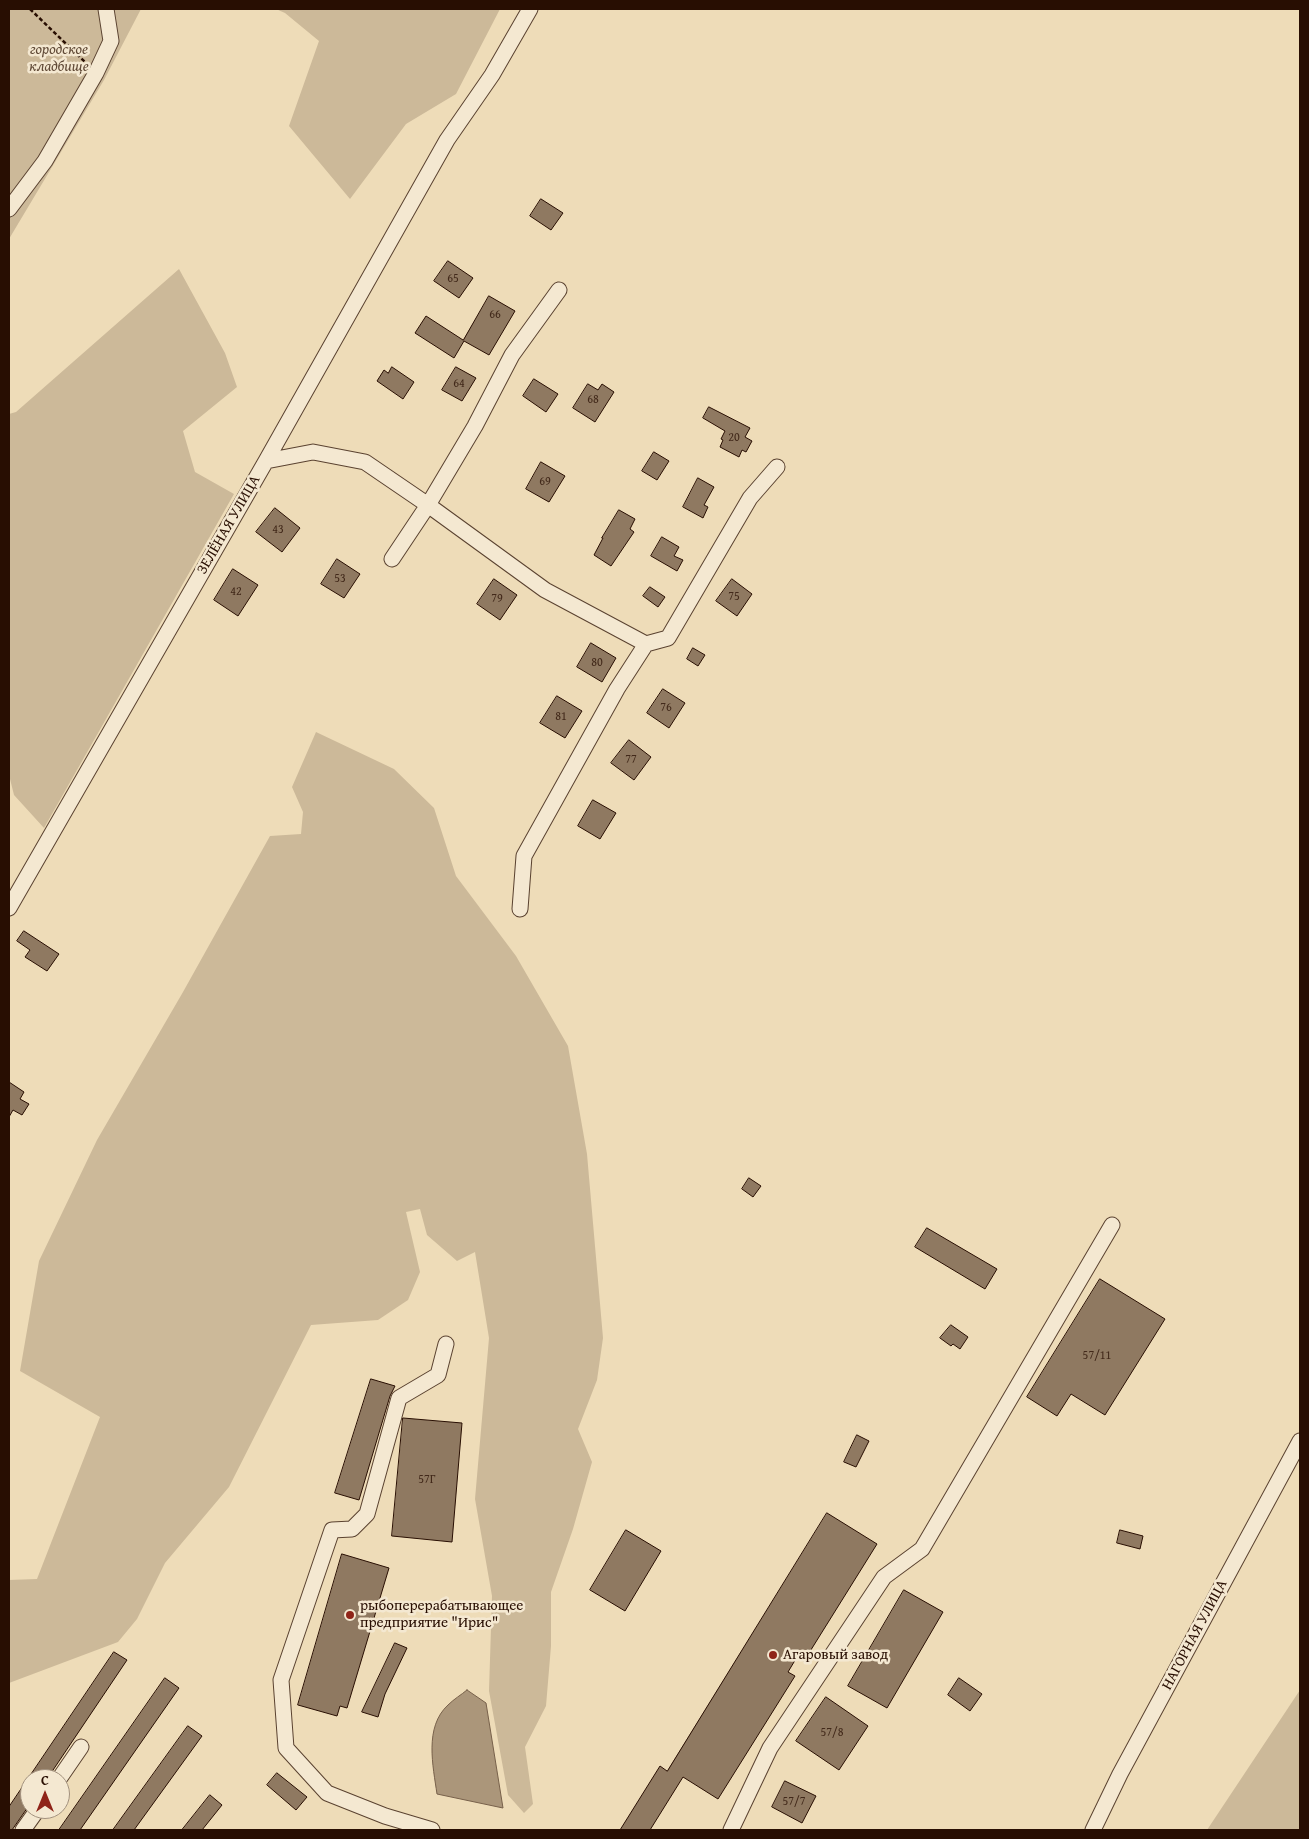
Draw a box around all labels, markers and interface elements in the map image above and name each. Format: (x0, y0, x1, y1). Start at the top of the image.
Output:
park label: городское кладбище (29, 41, 89, 76)
house number: 65 (447, 272, 459, 286)
house number: 66 (489, 308, 501, 322)
house number: 64 (453, 377, 465, 391)
house number: 68 (587, 393, 599, 407)
house number: 20 (728, 431, 740, 445)
street label: ЗЕЛЁНАЯ УЛИЦА (193, 472, 265, 578)
house number: 69 (539, 475, 551, 489)
house number: 43 (272, 523, 284, 537)
house number: 53 (334, 572, 346, 586)
house number: 42 (230, 585, 242, 599)
house number: 75 (728, 590, 740, 604)
house number: 79 (491, 592, 503, 606)
house number: 80 (591, 656, 603, 670)
house number: 76 (660, 701, 672, 715)
house number: 81 (555, 710, 567, 724)
house number: 77 (625, 753, 637, 767)
house number: 57/11 (1083, 1349, 1111, 1363)
house number: 57Г (418, 1473, 436, 1487)
street label: НАГОРНАЯ УЛИЦА (1158, 1577, 1232, 1693)
place label: рыбоперерабатывающее предприятие "Ирис" (360, 1597, 523, 1632)
marker: рыбоперерабатывающее предприятие "Ирис" (344, 1609, 356, 1621)
place label: Агаровый завод (783, 1646, 888, 1664)
marker: Агаровый завод (767, 1649, 779, 1661)
house number: 57/8 (821, 1726, 843, 1740)
north arrow (20, 1769, 70, 1819)
text: С (41, 1770, 49, 1790)
house number: 57/7 (783, 1795, 805, 1809)

